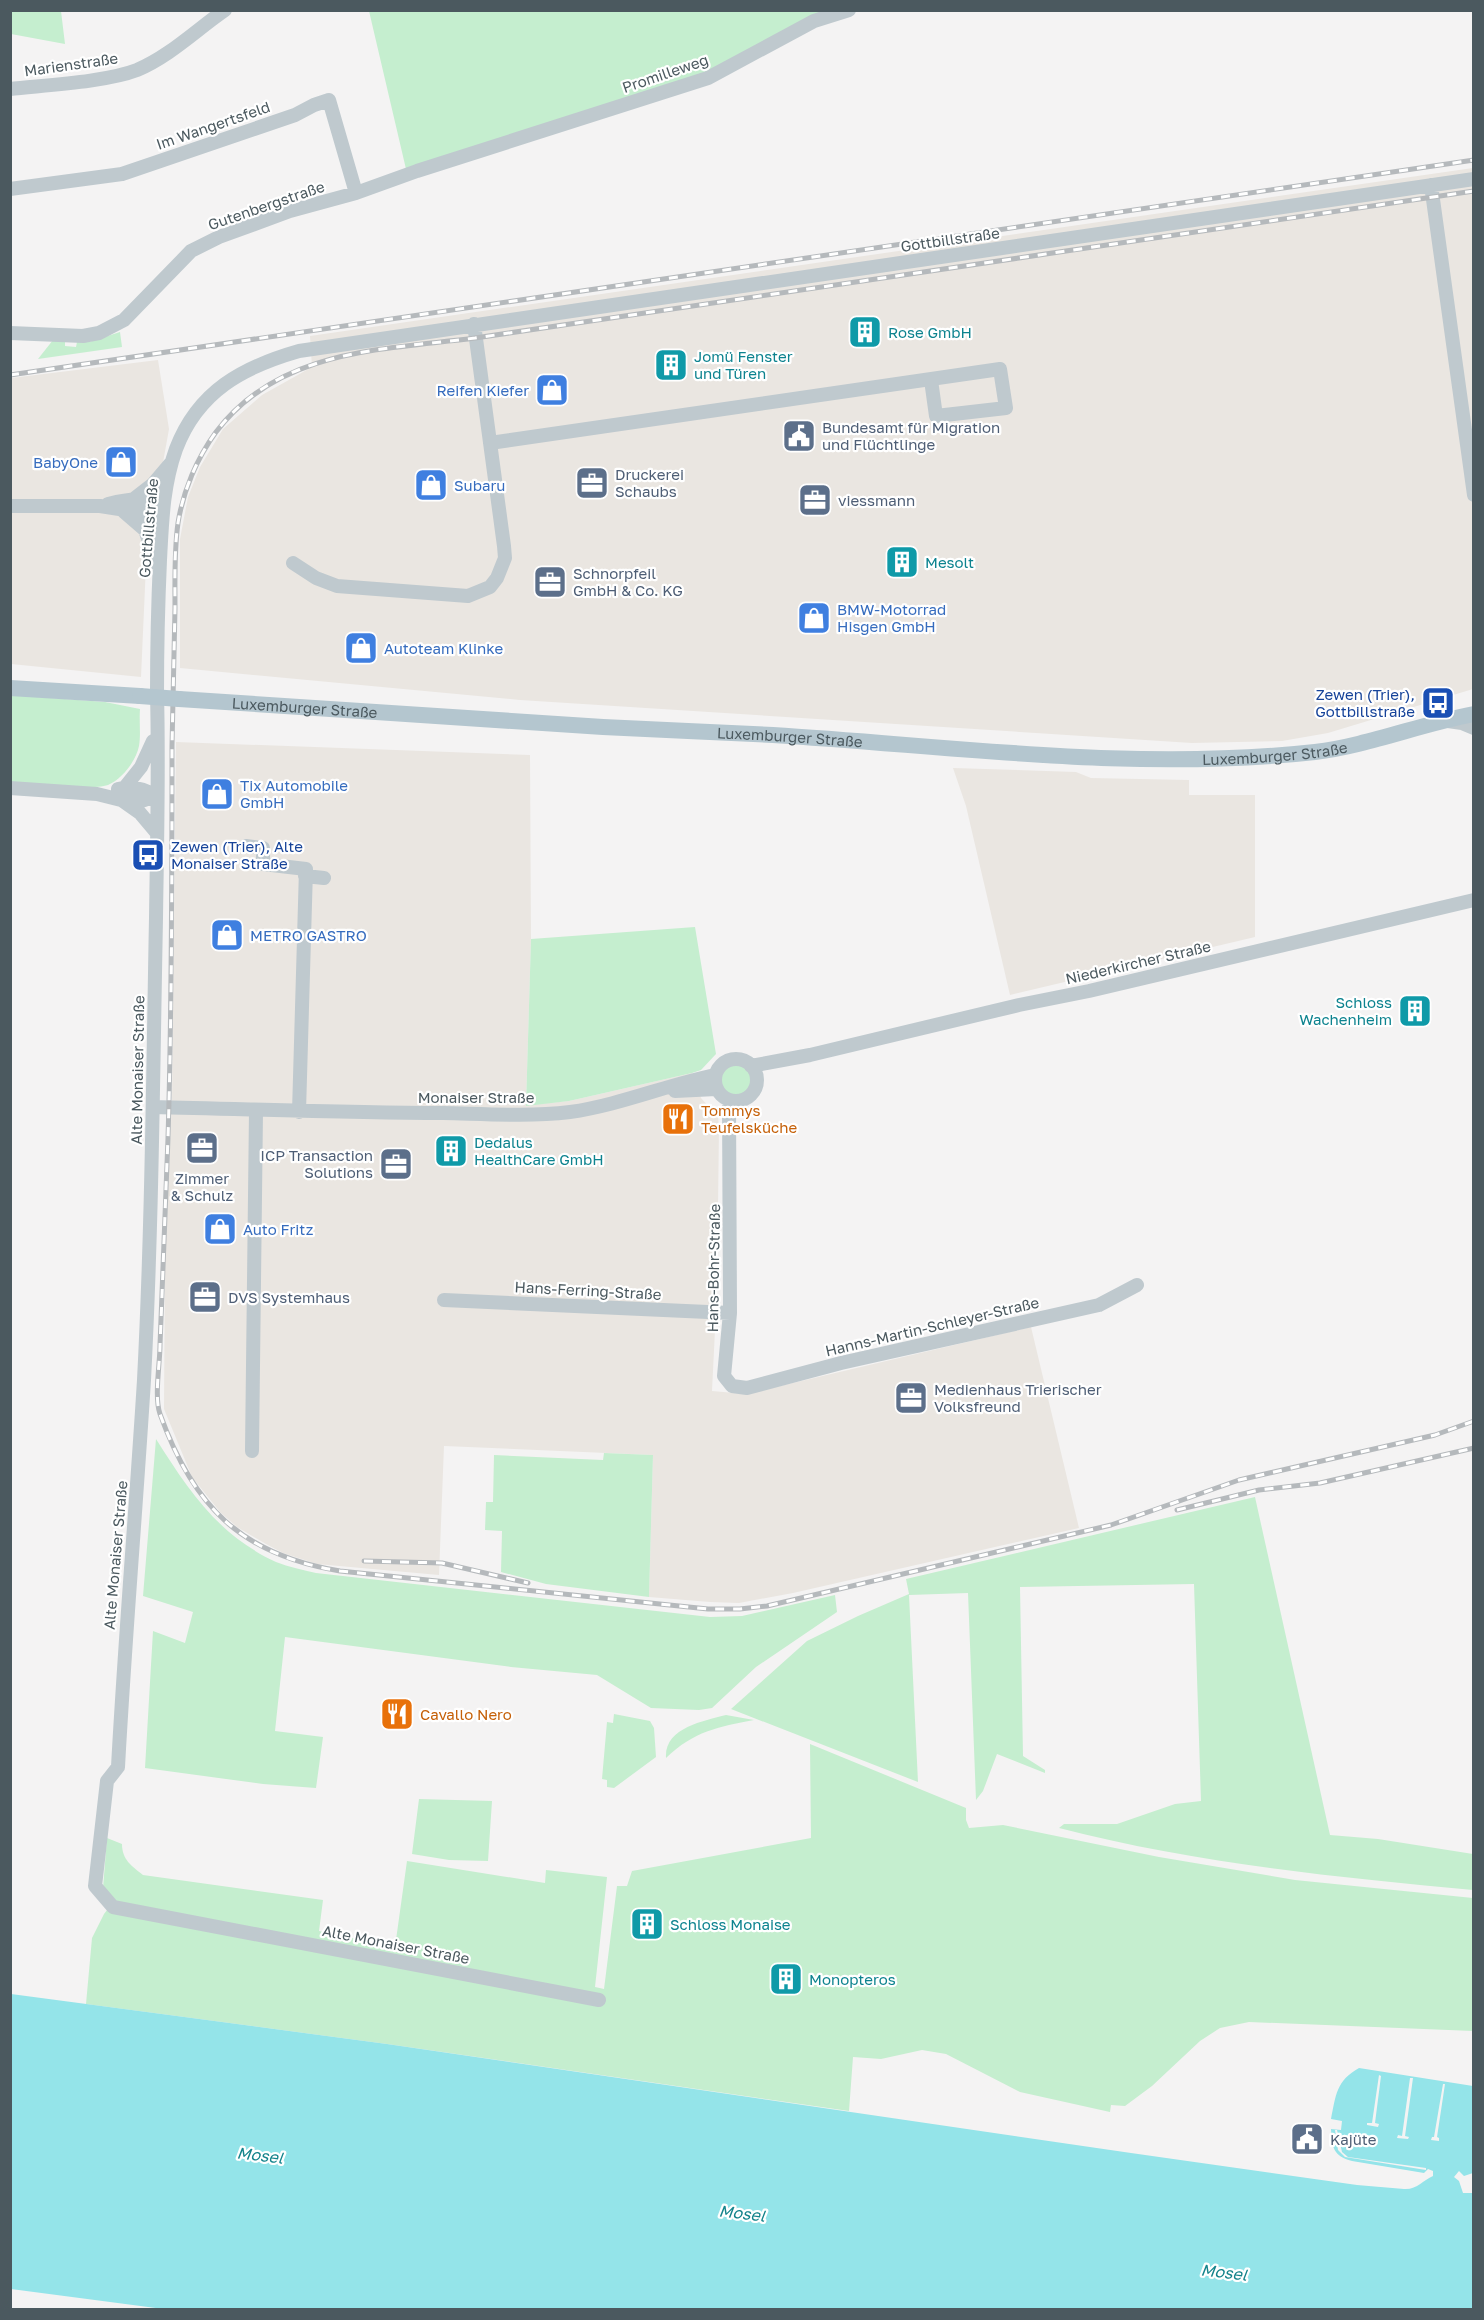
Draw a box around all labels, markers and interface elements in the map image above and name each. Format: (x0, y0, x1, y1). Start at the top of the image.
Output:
street label: Marienstraße (23, 48, 119, 80)
street label: Promilleweg (620, 50, 710, 96)
street label: Im Wangertsfeld (154, 97, 272, 153)
street label: Gutenbergstraße (205, 177, 327, 233)
street label: Gottbillstraße (899, 223, 1001, 255)
building icon: Rose GmbH (847, 314, 883, 350)
place label: Rose GmbH (888, 323, 972, 341)
building icon: Jomü Fenster und Türen (653, 347, 689, 383)
place label: Jomü Fenster und Türen (694, 347, 793, 382)
shop icon: Reifen Kiefer (534, 372, 570, 408)
place label: Reifen Kiefer (436, 381, 529, 399)
public building icon: Bundesamt für Migration und Flüchtlinge (781, 418, 817, 454)
place label: Bundesamt für Migration und Flüchtlinge (822, 418, 1000, 453)
shop icon: BabyOne (103, 444, 139, 480)
place label: BabyOne (33, 453, 98, 471)
office icon: Druckerei Schaubs (574, 465, 610, 501)
place label: Druckerei Schaubs (615, 465, 684, 500)
shop icon: Subaru (413, 467, 449, 503)
place label: Subaru (454, 476, 505, 494)
street label: Gottbillstraße (135, 477, 161, 578)
office icon: viessmann (797, 482, 833, 518)
place label: viessmann (838, 491, 915, 509)
building icon: Mesolt (884, 544, 920, 580)
place label: Mesolt (925, 553, 974, 571)
office icon: Schnorpfeil GmbH & Co. KG (532, 564, 568, 600)
place label: Schnorpfeil GmbH & Co. KG (573, 564, 683, 599)
shop icon: BMW-Motorrad Hisgen GmbH (796, 600, 832, 636)
place label: BMW-Motorrad Hisgen GmbH (837, 600, 946, 635)
shop icon: Autoteam Klinke (343, 630, 379, 666)
place label: Autoteam Klinke (384, 639, 503, 657)
place label: Zewen (Trier), Gottbillstraße (1315, 685, 1415, 720)
bus stop icon: Zewen (Trier), Gottbillstraße (1420, 685, 1456, 721)
street label: Luxemburger Straße (231, 693, 378, 721)
street label: Luxemburger Straße (717, 723, 864, 750)
street label: Luxemburger Straße (1202, 738, 1349, 768)
shop icon: Tix Automobile GmbH (199, 776, 235, 812)
place label: Tix Automobile GmbH (240, 776, 348, 811)
bus stop icon: Zewen (Trier), Alte Monaiser Straße (130, 837, 166, 873)
place label: Zewen (Trier), Alte Monaiser Straße (171, 837, 303, 872)
shop icon: METRO GASTRO (209, 917, 245, 953)
place label: METRO GASTRO (250, 926, 367, 944)
street label: Niederkircher Straße (1064, 936, 1213, 987)
place label: Schloss Wachenheim (1299, 993, 1392, 1028)
building icon: Schloss Wachenheim (1397, 993, 1433, 1029)
street label: Alte Monaiser Straße (127, 995, 147, 1145)
street label: Monaiser Straße (418, 1088, 535, 1106)
restaurant icon: Tommys Teufelsküche (660, 1101, 696, 1137)
place label: Tommys Teufelsküche (701, 1101, 797, 1136)
office icon: Zimmer & Schulz (184, 1130, 220, 1166)
building icon: Dedalus HealthCare GmbH (433, 1133, 469, 1169)
place label: Dedalus HealthCare GmbH (474, 1133, 604, 1168)
place label: ICP Transaction Solutions (260, 1146, 373, 1181)
office icon: ICP Transaction Solutions (378, 1146, 414, 1182)
place label: Zimmer & Schulz (171, 1169, 234, 1204)
street label: Hans-Bohr-Straße (703, 1203, 723, 1332)
shop icon: Auto Fritz (202, 1211, 238, 1247)
place label: Auto Fritz (243, 1220, 314, 1238)
street label: Hans-Ferring-Straße (514, 1277, 662, 1303)
office icon: DVS Systemhaus (187, 1279, 223, 1315)
place label: DVS Systemhaus (228, 1288, 350, 1306)
street label: Hanns-Martin-Schleyer-Straße (823, 1293, 1041, 1359)
office icon: Medienhaus Trierischer Volksfreund (893, 1380, 929, 1416)
place label: Medienhaus Trierischer Volksfreund (934, 1380, 1102, 1415)
street label: Alte Monaiser Straße (100, 1479, 131, 1630)
restaurant icon: Cavallo Nero (379, 1696, 415, 1732)
place label: Cavallo Nero (420, 1705, 512, 1723)
building icon: Schloss Monaise (629, 1906, 665, 1942)
place label: Schloss Monaise (670, 1915, 791, 1933)
street label: Alte Monaiser Straße (321, 1921, 471, 1967)
building icon: Monopteros (768, 1961, 804, 1997)
place label: Monopteros (809, 1970, 896, 1988)
public building icon: Kajüte (1289, 2121, 1325, 2157)
place label: Kajüte (1330, 2130, 1377, 2148)
water label: Mosel (236, 2142, 285, 2168)
water label: Mosel (718, 2200, 767, 2226)
water label: Mosel (1200, 2259, 1249, 2285)

